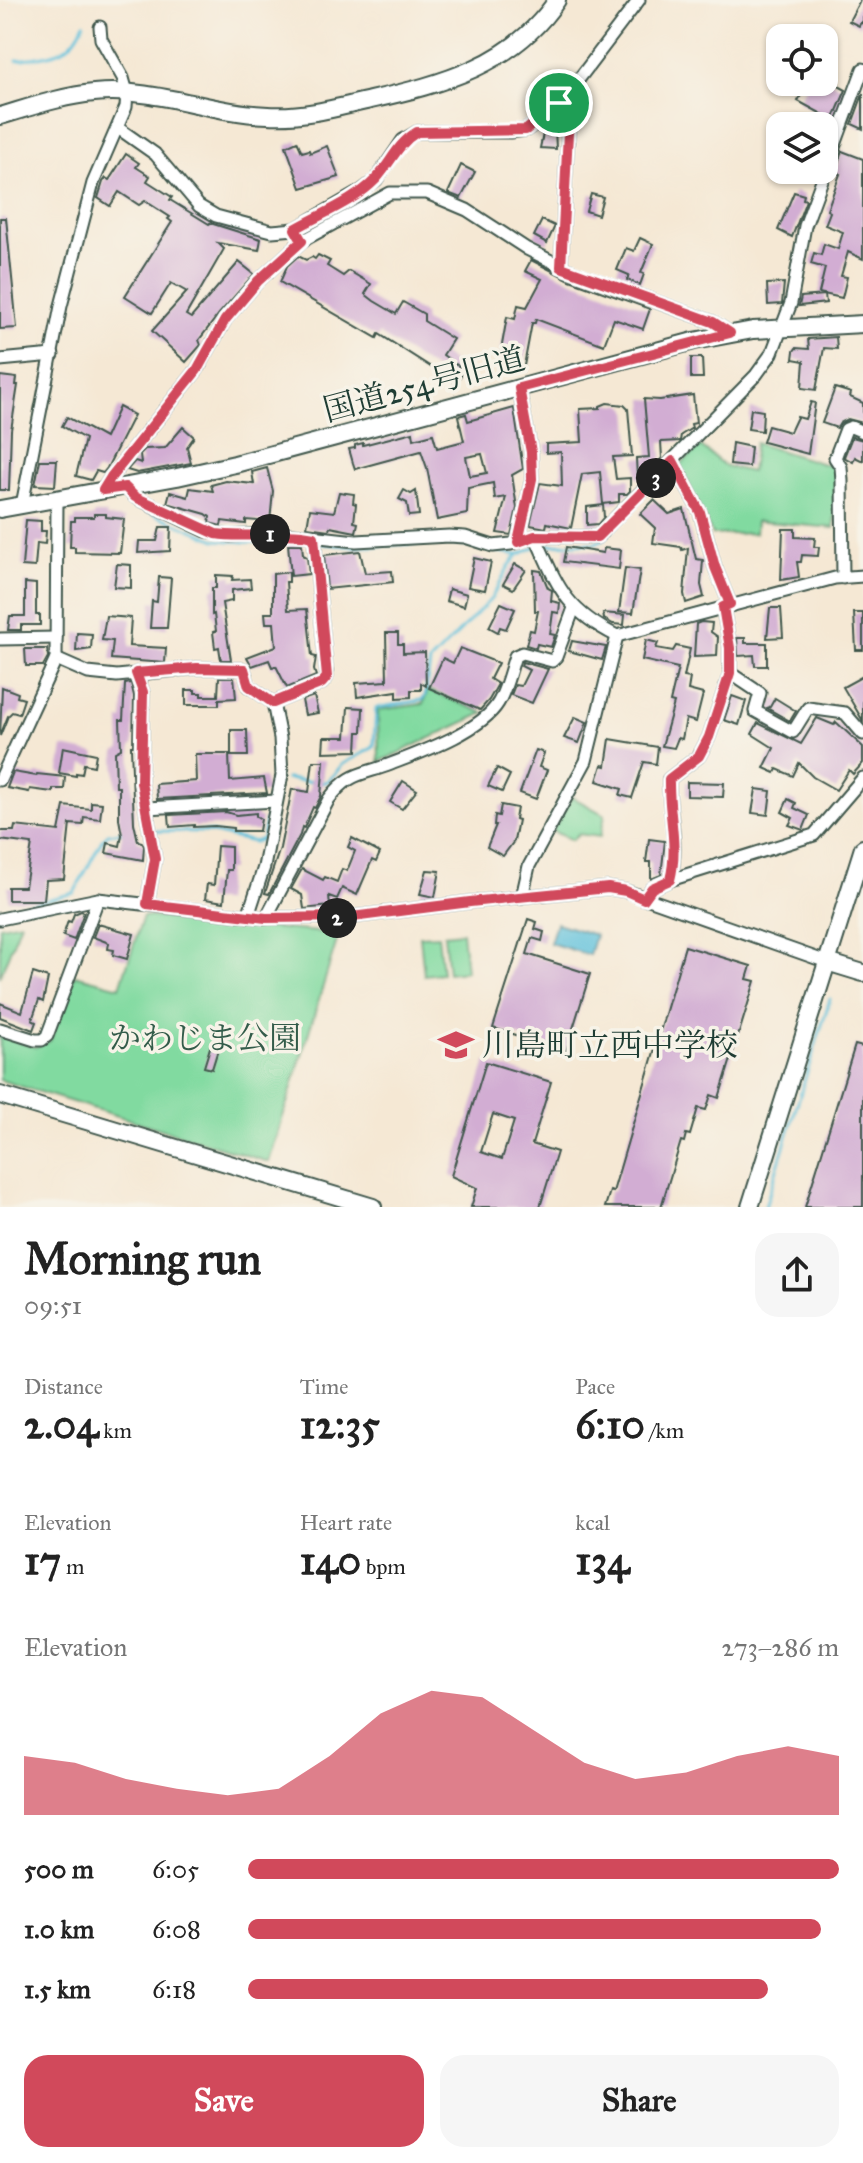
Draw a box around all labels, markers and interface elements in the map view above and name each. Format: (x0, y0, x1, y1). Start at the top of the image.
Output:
map controls (766, 24, 838, 184)
button: locate (766, 24, 838, 96)
pin (525, 69, 593, 137)
icon: arrive (537, 81, 581, 125)
button: layers (766, 112, 838, 184)
street label: 国道254号旧道 (319, 339, 529, 430)
pin: 3 (636, 458, 676, 498)
text: 3 (652, 464, 660, 491)
pin: 1 (250, 514, 290, 554)
text: 1 (266, 520, 274, 547)
pin: 2 (317, 898, 357, 938)
text: 2 (332, 904, 342, 931)
park label: かわじま公園 (109, 1019, 301, 1058)
school or university icon: 川島町立西中学校 (437, 1026, 475, 1064)
place label: 川島町立西中学校 (482, 1026, 738, 1065)
text: Morning run (24, 1232, 261, 1286)
button: share (755, 1233, 839, 1317)
text: 09:51 (24, 1289, 82, 1321)
text: Distance (24, 1373, 103, 1400)
text: Time (300, 1373, 348, 1400)
text: Pace (575, 1373, 615, 1400)
text: 2.04 (24, 1400, 98, 1449)
text: 12:35 (300, 1400, 380, 1449)
text: 6:10 (575, 1400, 645, 1449)
text: km (98, 1417, 132, 1444)
text: /km (645, 1417, 684, 1444)
text: Elevation (24, 1509, 111, 1536)
text: Heart rate (300, 1509, 392, 1536)
text: kcal (575, 1509, 610, 1536)
text: 17 (24, 1536, 61, 1585)
text: 140 (300, 1536, 361, 1585)
text: 134 (575, 1536, 629, 1585)
text: m (61, 1553, 84, 1580)
text: bpm (361, 1553, 406, 1580)
text: Elevation (24, 1631, 127, 1663)
text: 273–286 m (722, 1631, 839, 1663)
text: 500 m (24, 1853, 94, 1885)
text: 6:05 (152, 1853, 199, 1885)
text: 1.0 km (24, 1913, 94, 1945)
text: 6:08 (152, 1913, 201, 1945)
text: 1.5 km (24, 1973, 91, 2005)
text: 6:18 (152, 1973, 196, 2005)
button: Save (24, 2055, 424, 2147)
button: Share (440, 2055, 839, 2147)

